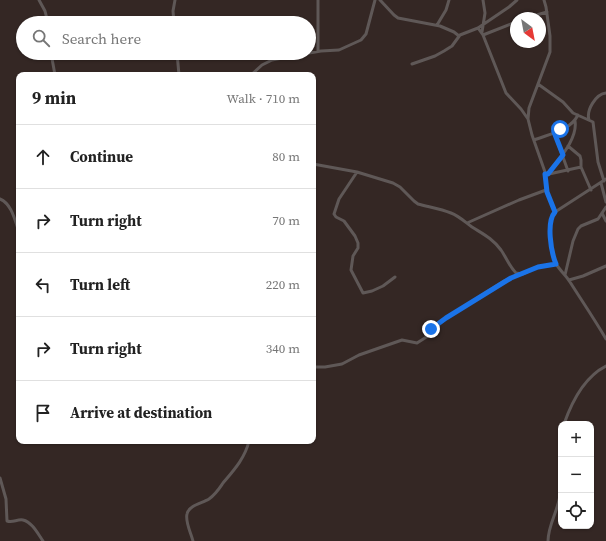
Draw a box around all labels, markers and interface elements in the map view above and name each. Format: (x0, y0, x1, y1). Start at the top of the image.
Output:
north arrow (510, 12, 546, 48)
search box (16, 16, 316, 60)
icon: search (30, 27, 52, 49)
text: Search here (62, 28, 141, 49)
text: 9 min (32, 86, 76, 110)
text: Walk · 710 m (227, 90, 300, 107)
route start (551, 120, 569, 138)
icon: ahead (32, 146, 54, 168)
text: Continue (70, 146, 133, 167)
text: 80 m (272, 148, 300, 165)
icon: right (32, 210, 54, 232)
text: Turn right (70, 210, 142, 231)
text: 70 m (272, 212, 300, 229)
icon: left (32, 274, 54, 296)
text: Turn left (70, 274, 130, 295)
text: 220 m (266, 276, 300, 293)
route end (422, 320, 440, 338)
icon: right (32, 338, 54, 360)
text: Turn right (70, 338, 142, 359)
text: 340 m (266, 340, 300, 357)
icon: arrive (32, 402, 54, 424)
text: Arrive at destination (70, 402, 212, 423)
map controls (558, 421, 594, 529)
button: + (558, 421, 594, 457)
button: − (558, 457, 594, 493)
button: locate (558, 493, 594, 529)

